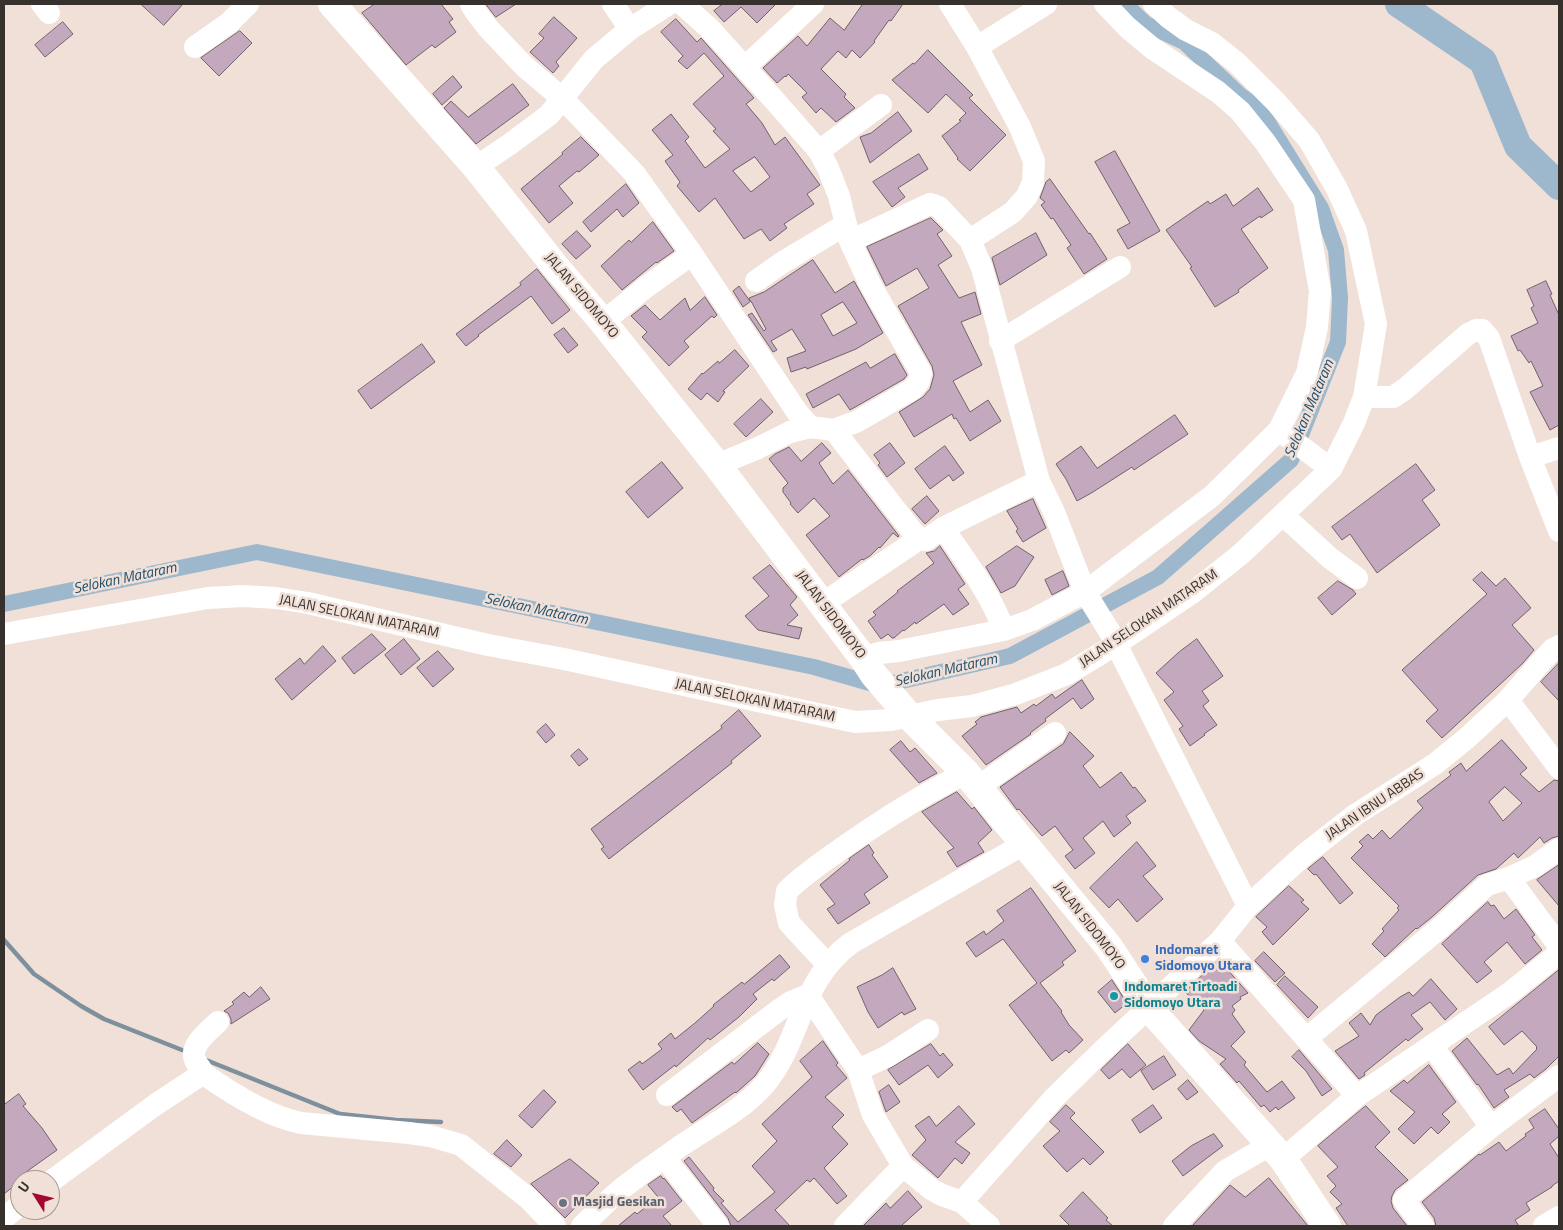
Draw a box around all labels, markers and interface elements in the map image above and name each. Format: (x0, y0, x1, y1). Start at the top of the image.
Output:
street label: JALAN SIDOMOYO (540, 250, 622, 342)
water label: Selokan Mataram (1281, 357, 1339, 461)
water label: Selokan Mataram (72, 559, 178, 599)
street label: JALAN SELOKAN MATARAM (1077, 566, 1221, 672)
street label: JALAN SIDOMOYO (791, 568, 869, 662)
water label: Selokan Mataram (483, 590, 589, 630)
street label: JALAN SELOKAN MATARAM (278, 592, 440, 642)
water label: Selokan Mataram (893, 650, 999, 692)
street label: JALAN SELOKAN MATARAM (674, 676, 836, 726)
street label: JALAN IBNU ABBAS (1323, 766, 1427, 844)
street label: JALAN SIDOMOYO (1050, 879, 1128, 973)
place label: Indomaret Sidomoyo Utara (1155, 943, 1252, 976)
marker: Indomaret Sidomoyo Utara (1139, 953, 1151, 965)
place label: Indomaret Tirtoadi Sidomoyo Utara (1124, 980, 1237, 1012)
marker: Indomaret Tirtoadi Sidomoyo Utara (1108, 990, 1120, 1002)
north arrow (10, 1170, 60, 1220)
text: U (12, 1177, 34, 1196)
place label: Masjid Gesikan (573, 1195, 665, 1211)
marker: Masjid Gesikan (557, 1197, 569, 1209)

